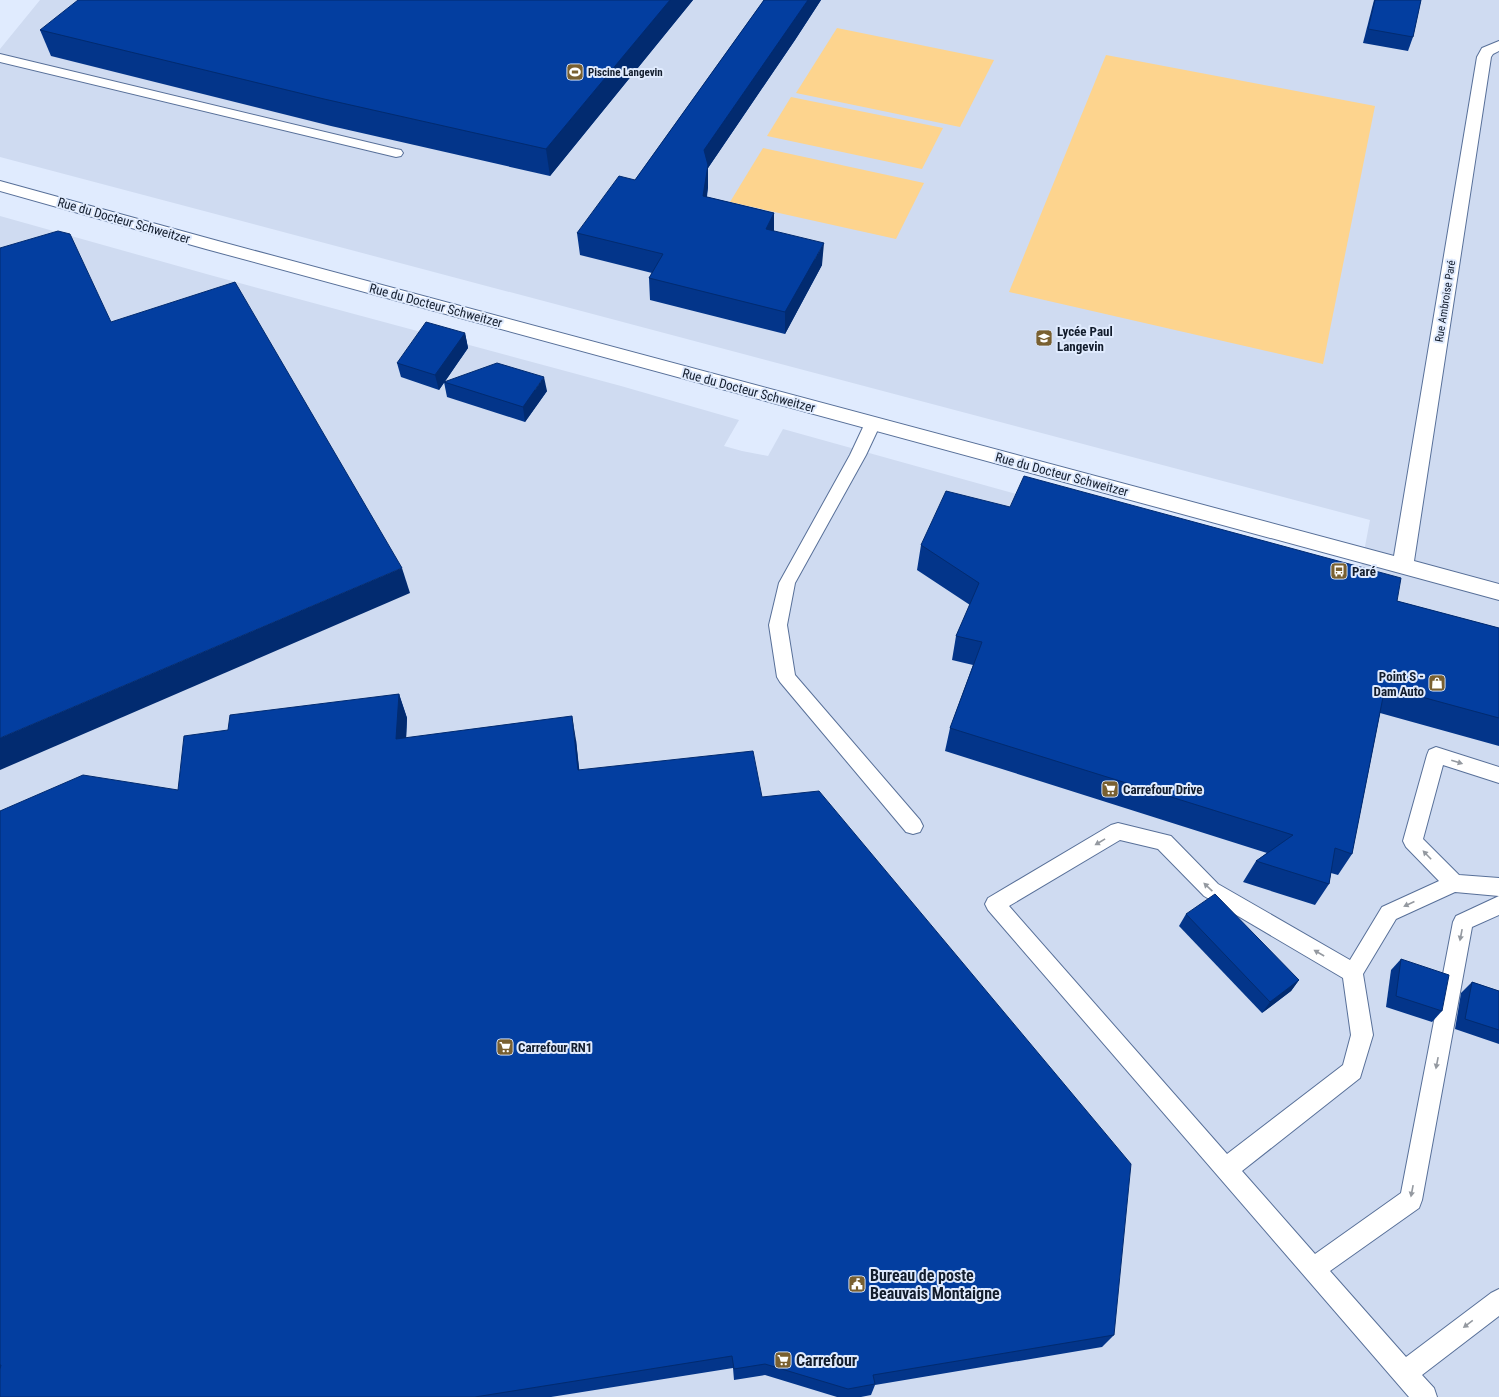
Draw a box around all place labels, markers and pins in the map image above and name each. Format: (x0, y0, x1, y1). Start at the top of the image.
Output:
sports icon: Piscine Langevin (565, 62, 585, 82)
place label: Piscine Langevin (588, 66, 663, 79)
place label: Lycée Paul Langevin (1057, 324, 1113, 354)
school or university icon: Lycée Paul Langevin (1034, 328, 1054, 348)
bus stop icon: Paré (1329, 561, 1349, 581)
place label: Paré (1352, 564, 1376, 579)
place label: Point S - Dam Auto (1374, 669, 1425, 699)
shop icon: Point S - Dam Auto (1427, 673, 1447, 693)
supermarket icon: Carrefour Drive (1100, 779, 1120, 799)
place label: Carrefour Drive (1123, 782, 1203, 797)
supermarket icon: Carrefour RN1 (495, 1037, 515, 1057)
place label: Carrefour RN1 (518, 1040, 592, 1055)
place label: Bureau de poste Beauvais Montaigne (870, 1266, 1000, 1303)
public building icon: Bureau de poste Beauvais Montaigne (847, 1274, 867, 1294)
supermarket icon: Carrefour (773, 1350, 793, 1370)
place label: Carrefour (796, 1351, 857, 1370)

